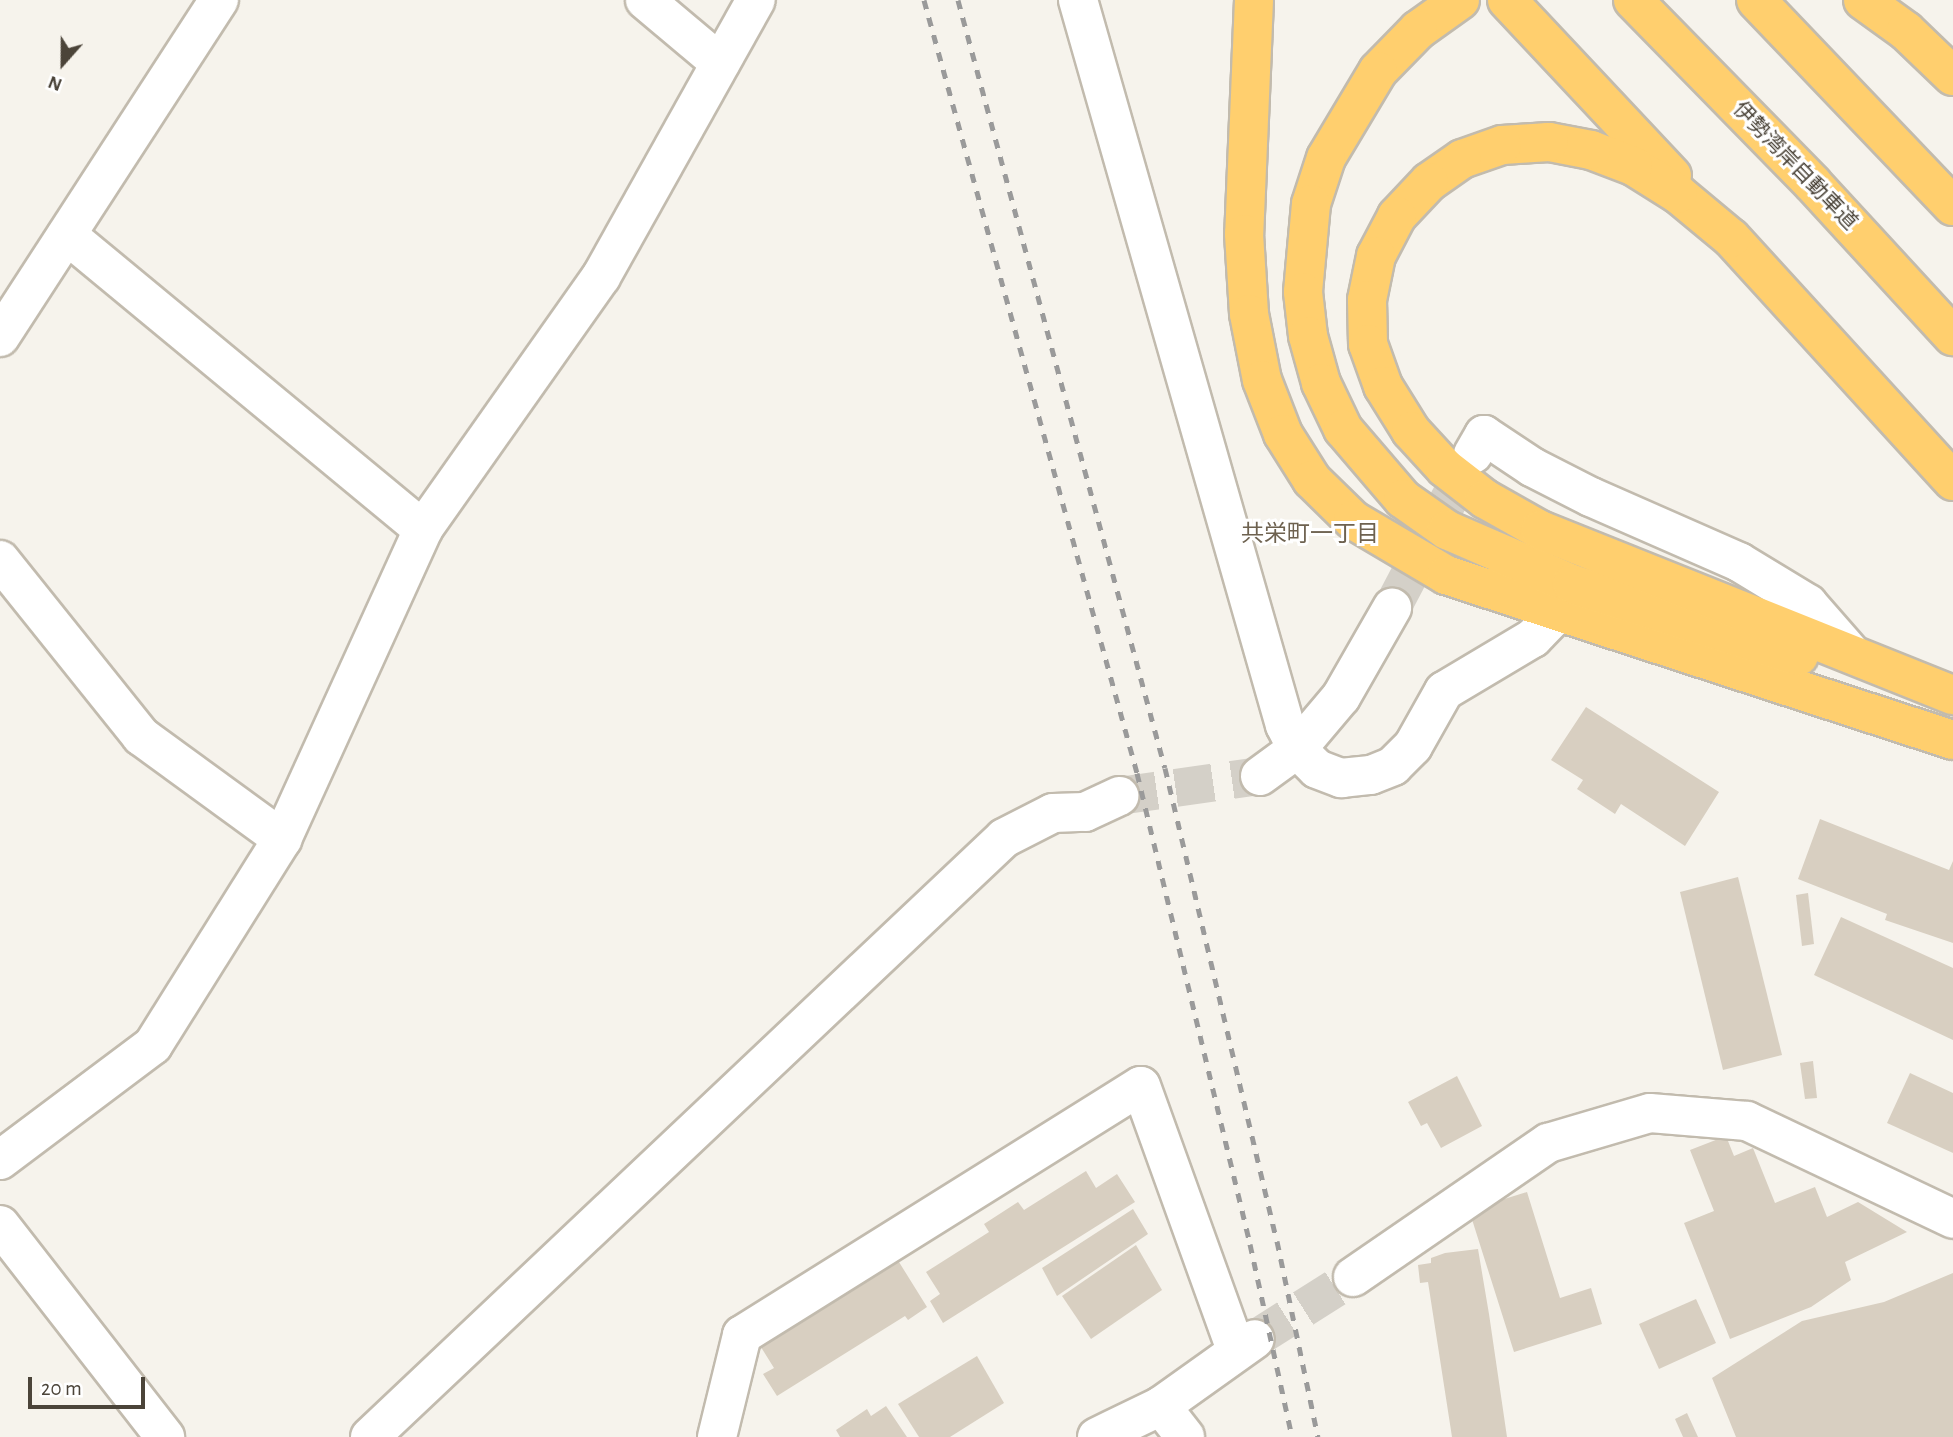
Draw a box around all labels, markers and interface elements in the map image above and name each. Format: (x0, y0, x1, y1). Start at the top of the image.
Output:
north arrow (28, 28, 98, 98)
text: N (46, 72, 65, 94)
street label: 伊勢湾岸自動車道 (1728, 97, 1862, 235)
district label: 共栄町一丁目 (1241, 521, 1379, 549)
scale bar (32, 1364, 149, 1408)
text: 20 m (41, 1378, 82, 1399)

